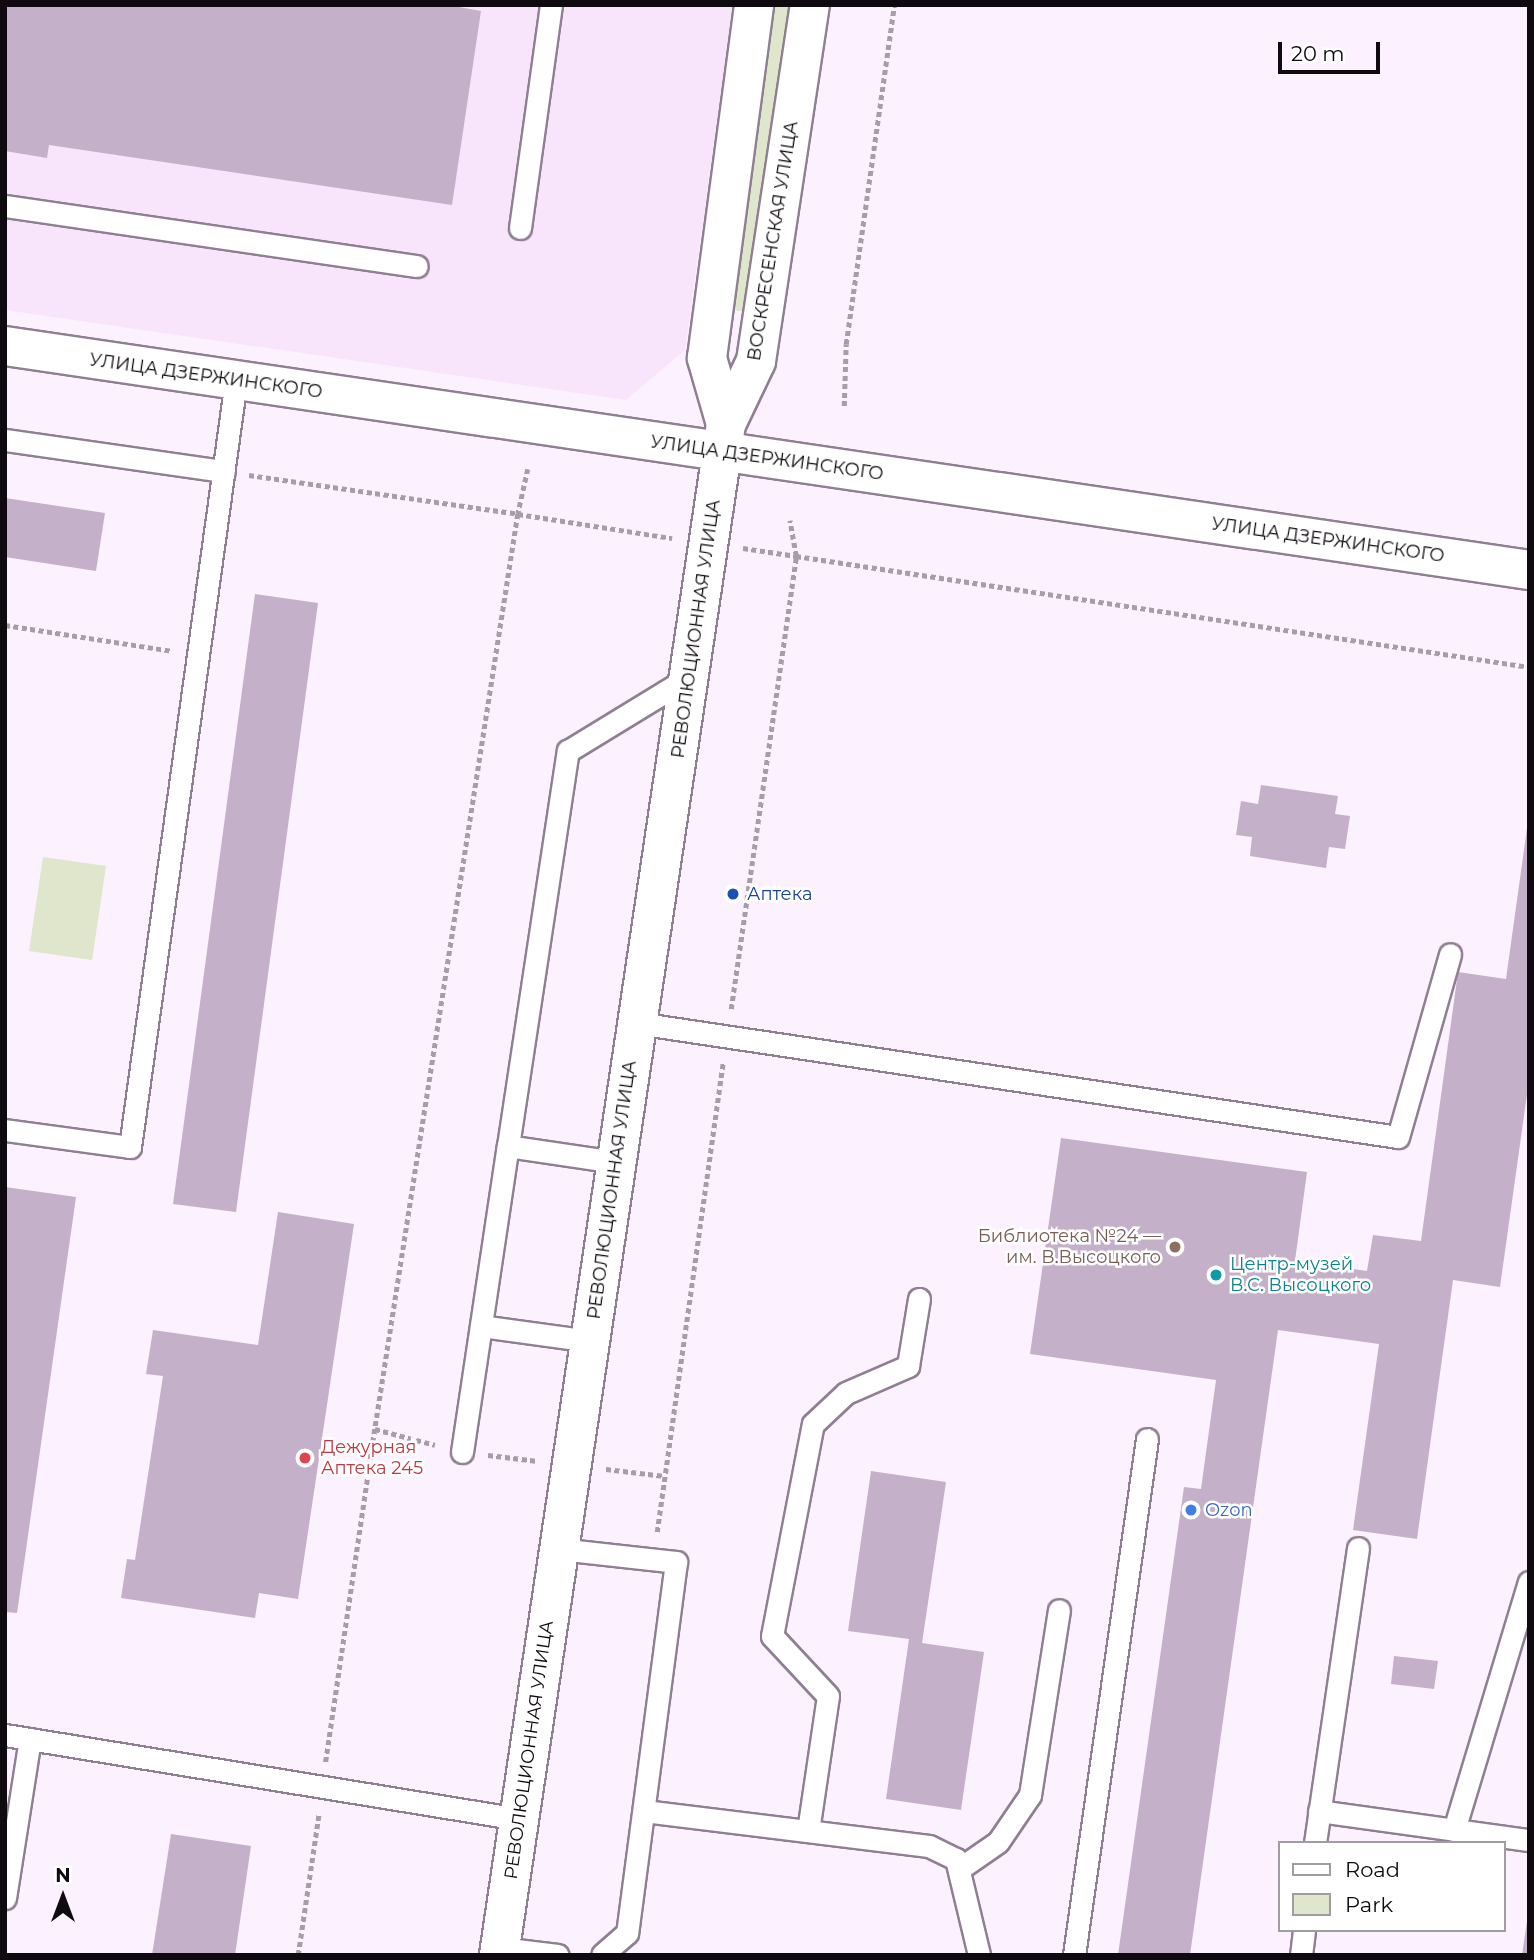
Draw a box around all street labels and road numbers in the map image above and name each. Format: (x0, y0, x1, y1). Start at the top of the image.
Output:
street label: ВОСКРЕСЕНСКАЯ УЛИЦА (743, 119, 803, 363)
street label: УЛИЦА ДЗЕРЖИНСКОГО (88, 349, 324, 403)
street label: УЛИЦА ДЗЕРЖИНСКОГО (649, 431, 885, 485)
street label: РЕВОЛЮЦИОННАЯ УЛИЦА (667, 498, 725, 760)
street label: УЛИЦА ДЗЕРЖИНСКОГО (1210, 513, 1446, 567)
street label: РЕВОЛЮЦИОННАЯ УЛИЦА (583, 1059, 641, 1321)
street label: РЕВОЛЮЦИОННАЯ УЛИЦА (500, 1619, 558, 1881)

